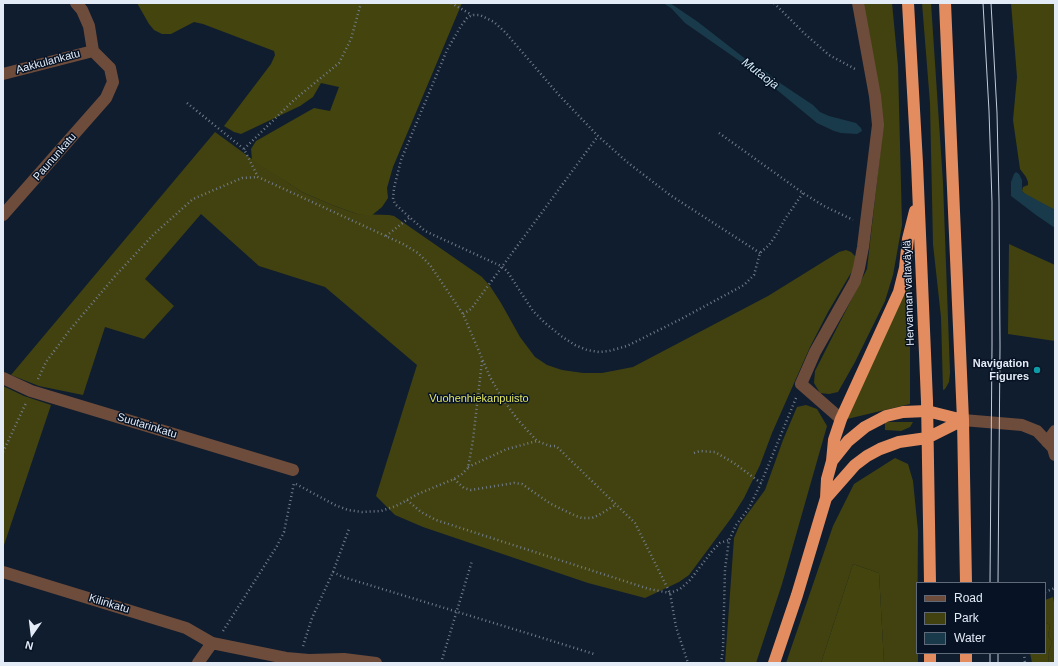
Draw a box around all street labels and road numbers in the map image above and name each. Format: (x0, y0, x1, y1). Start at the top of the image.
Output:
street label: Aakkulankatu (14, 47, 82, 77)
street label: Paununkatu (31, 131, 79, 183)
street label: Hervannan valtaväylä (901, 240, 917, 346)
street label: Suutarinkatu (116, 411, 178, 441)
street label: Kilinkatu (87, 592, 131, 616)

